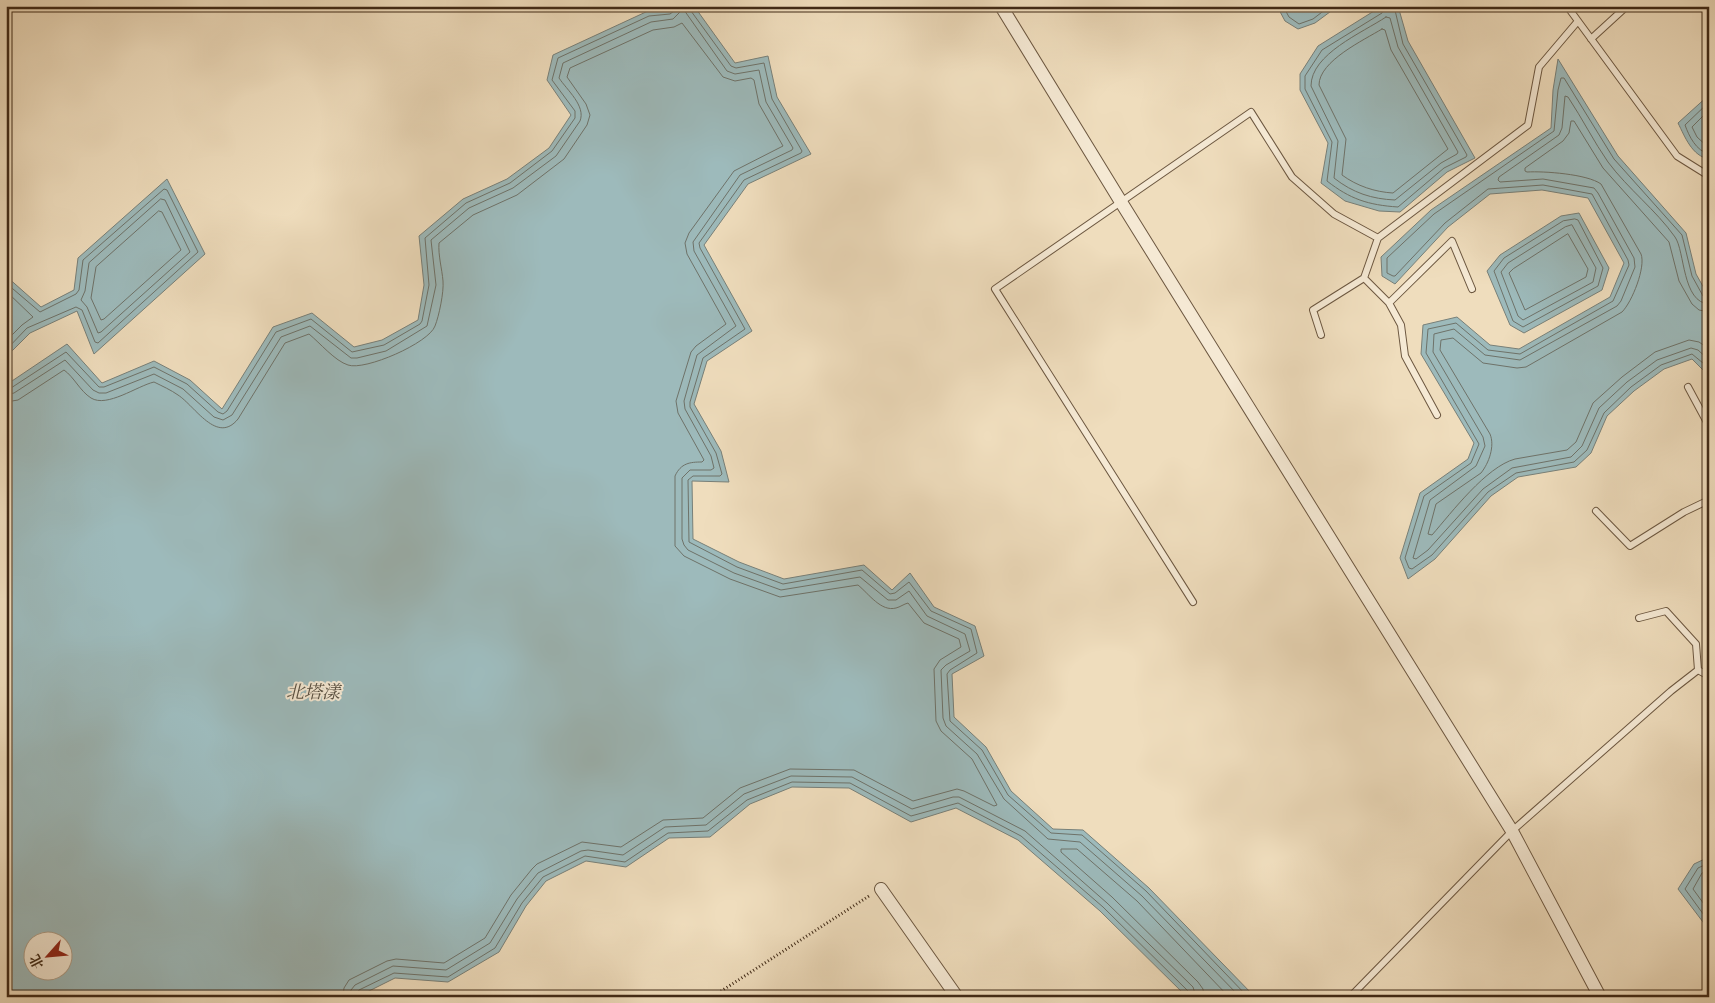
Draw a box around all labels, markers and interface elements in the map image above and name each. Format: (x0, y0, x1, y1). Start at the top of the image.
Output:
water label: 北塔漾 (286, 681, 342, 704)
north arrow (22, 930, 72, 980)
text: 北 (26, 952, 48, 972)

